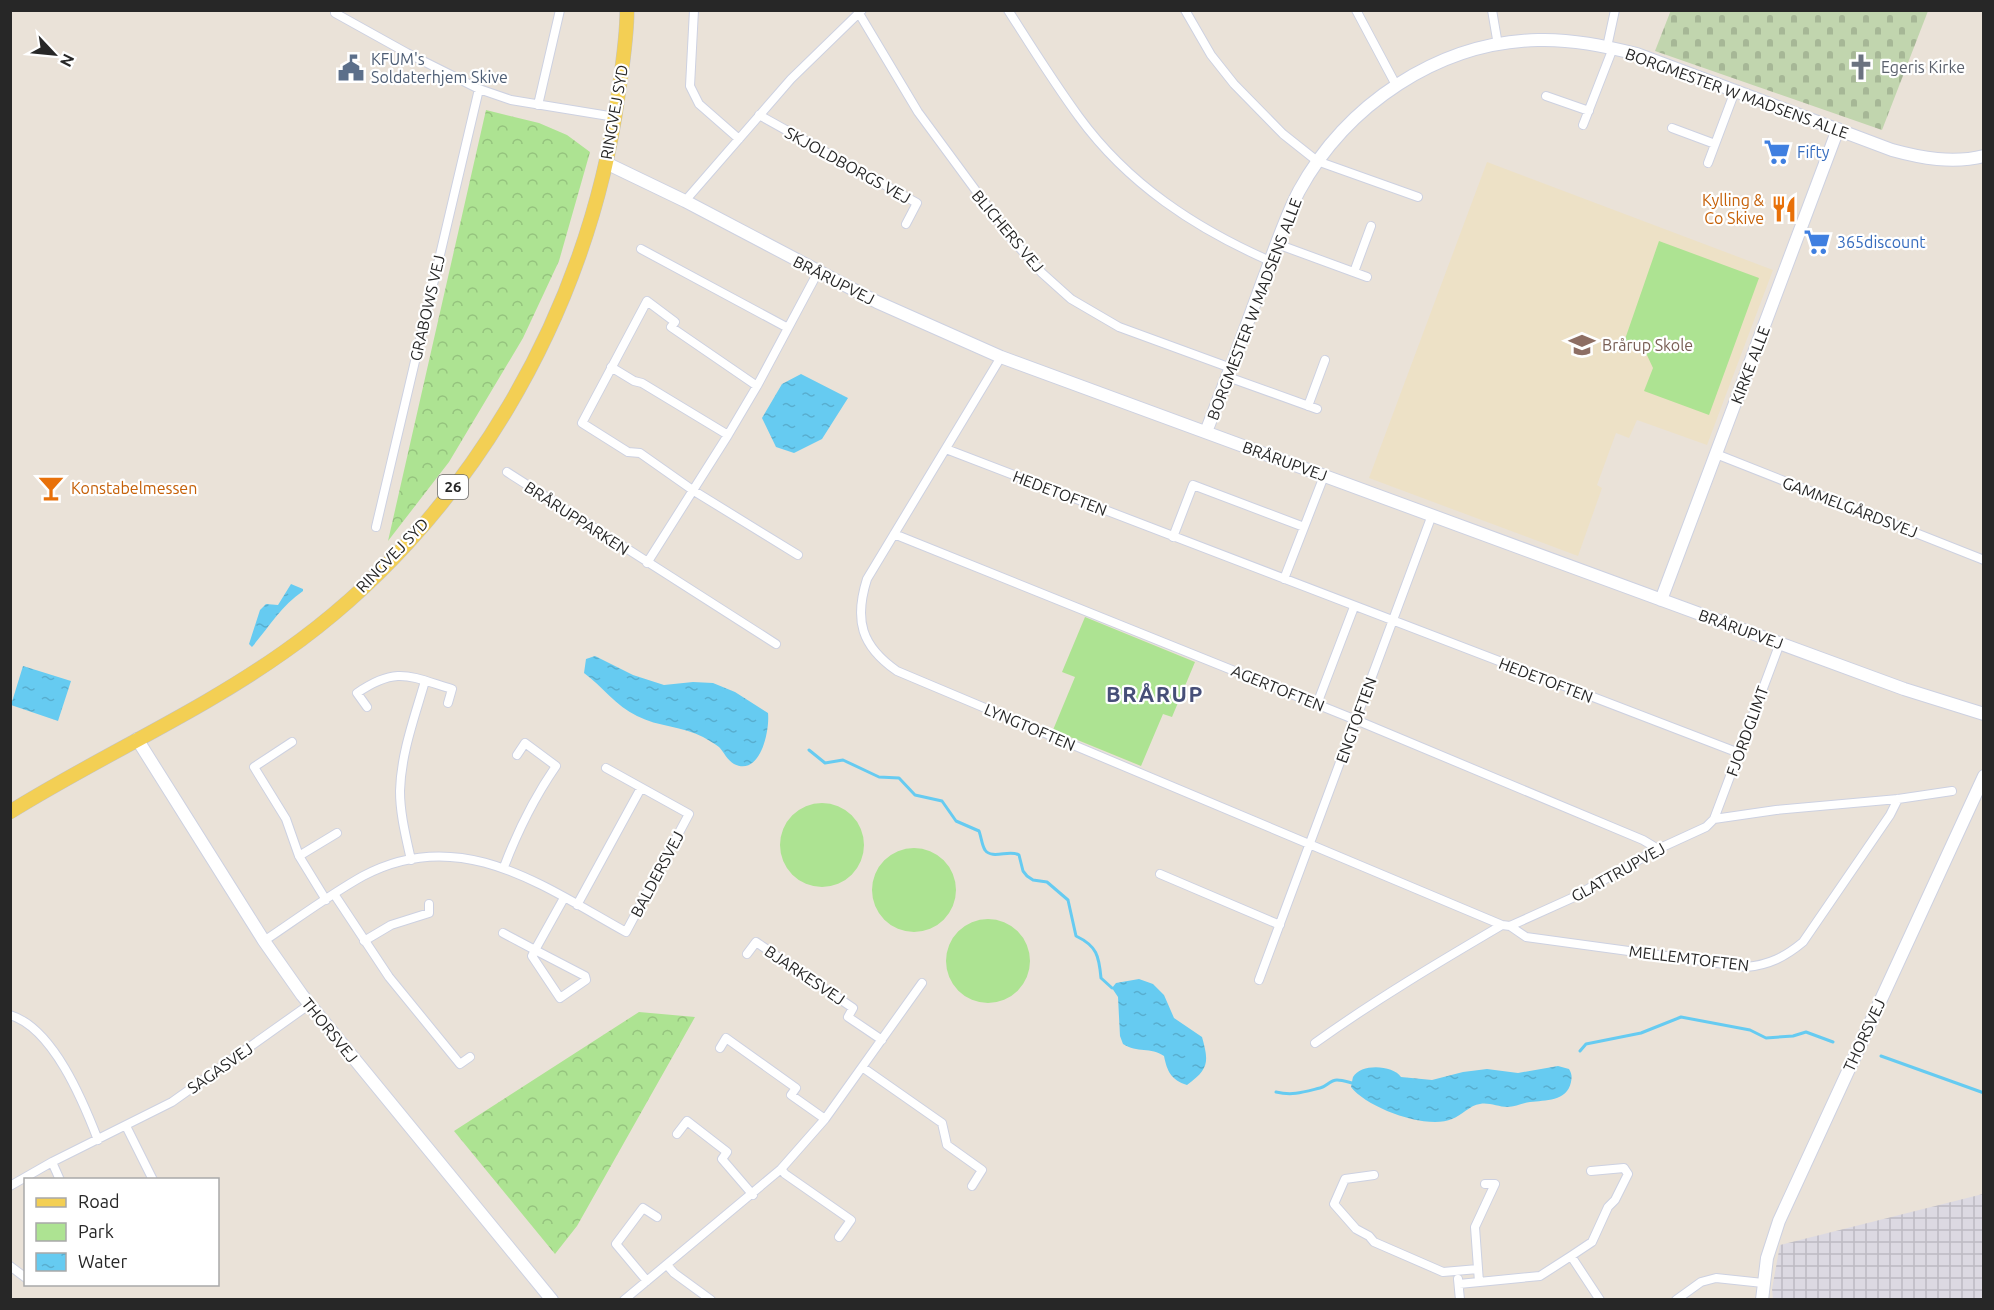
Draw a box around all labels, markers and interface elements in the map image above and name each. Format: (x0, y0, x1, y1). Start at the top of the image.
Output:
north arrow (24, 24, 84, 84)
street label: BORGMESTER W MADSENS ALLE (1623, 44, 1851, 142)
place label: KFUM's Soldaterhjem Skive (371, 50, 508, 86)
text: N (57, 51, 78, 70)
church icon: Egeris Kirke (1846, 52, 1876, 82)
public building icon: KFUM's Soldaterhjem Skive (336, 53, 366, 83)
place label: Egeris Kirke (1881, 58, 1965, 76)
street label: RINGVEJ SYD (597, 63, 631, 161)
street label: SKJOLDBORGS VEJ (782, 123, 914, 207)
supermarket icon: Fifty (1762, 137, 1792, 167)
place label: Fifty (1797, 143, 1830, 161)
street label: BLICHERS VEJ (968, 186, 1048, 276)
place label: Kylling & Co Skive (1702, 191, 1765, 227)
restaurant icon: Kylling & Co Skive (1769, 194, 1799, 224)
street label: BORGMESTER W MADSENS ALLE (1203, 195, 1305, 423)
supermarket icon: 365discount (1802, 227, 1832, 257)
place label: 365discount (1837, 233, 1926, 251)
street label: BRÅRUPVEJ (790, 252, 878, 308)
street label: GRABOWS VEJ (406, 253, 448, 363)
street label: KIRKE ALLE (1727, 324, 1773, 406)
school or university icon: Brårup Skole (1567, 330, 1597, 360)
place label: Brårup Skole (1602, 336, 1693, 354)
street label: BRÅRUPVEJ (1240, 437, 1330, 485)
street label: HEDETOFTEN (1010, 467, 1110, 519)
bar icon: Konstabelmessen (36, 473, 66, 503)
street label: GAMMELGÅRDSVEJ (1780, 473, 1920, 541)
road number: 26 (438, 475, 468, 499)
street label: BRÅRUPPARKEN (521, 478, 633, 558)
place label: Konstabelmessen (71, 479, 197, 497)
street label: RINGVEJ SYD (352, 514, 432, 596)
street label: BRÅRUPVEJ (1696, 605, 1786, 653)
street label: HEDETOFTEN (1496, 654, 1596, 706)
street label: AGERTOFTEN (1229, 661, 1327, 715)
street label: ENGTOFTEN (1332, 675, 1380, 765)
district label: BRÅRUP (1106, 681, 1204, 706)
street label: FJORDGLIMT (1722, 683, 1772, 778)
street label: LYNGTOFTEN (982, 700, 1078, 754)
street label: BALDERSVEJ (627, 828, 687, 920)
street label: GLATTRUPVEJ (1568, 839, 1668, 905)
street label: BJARKESVEJ (762, 942, 848, 1008)
street label: MELLEMTOFTEN (1628, 942, 1750, 974)
street label: THORSVEJ (298, 994, 362, 1066)
street label: THORSVEJ (1839, 996, 1889, 1074)
street label: SAGASVEJ (184, 1039, 256, 1097)
legend (24, 1178, 219, 1286)
text: Road (78, 1191, 120, 1211)
text: Park (78, 1221, 114, 1241)
text: Water (78, 1251, 128, 1271)

